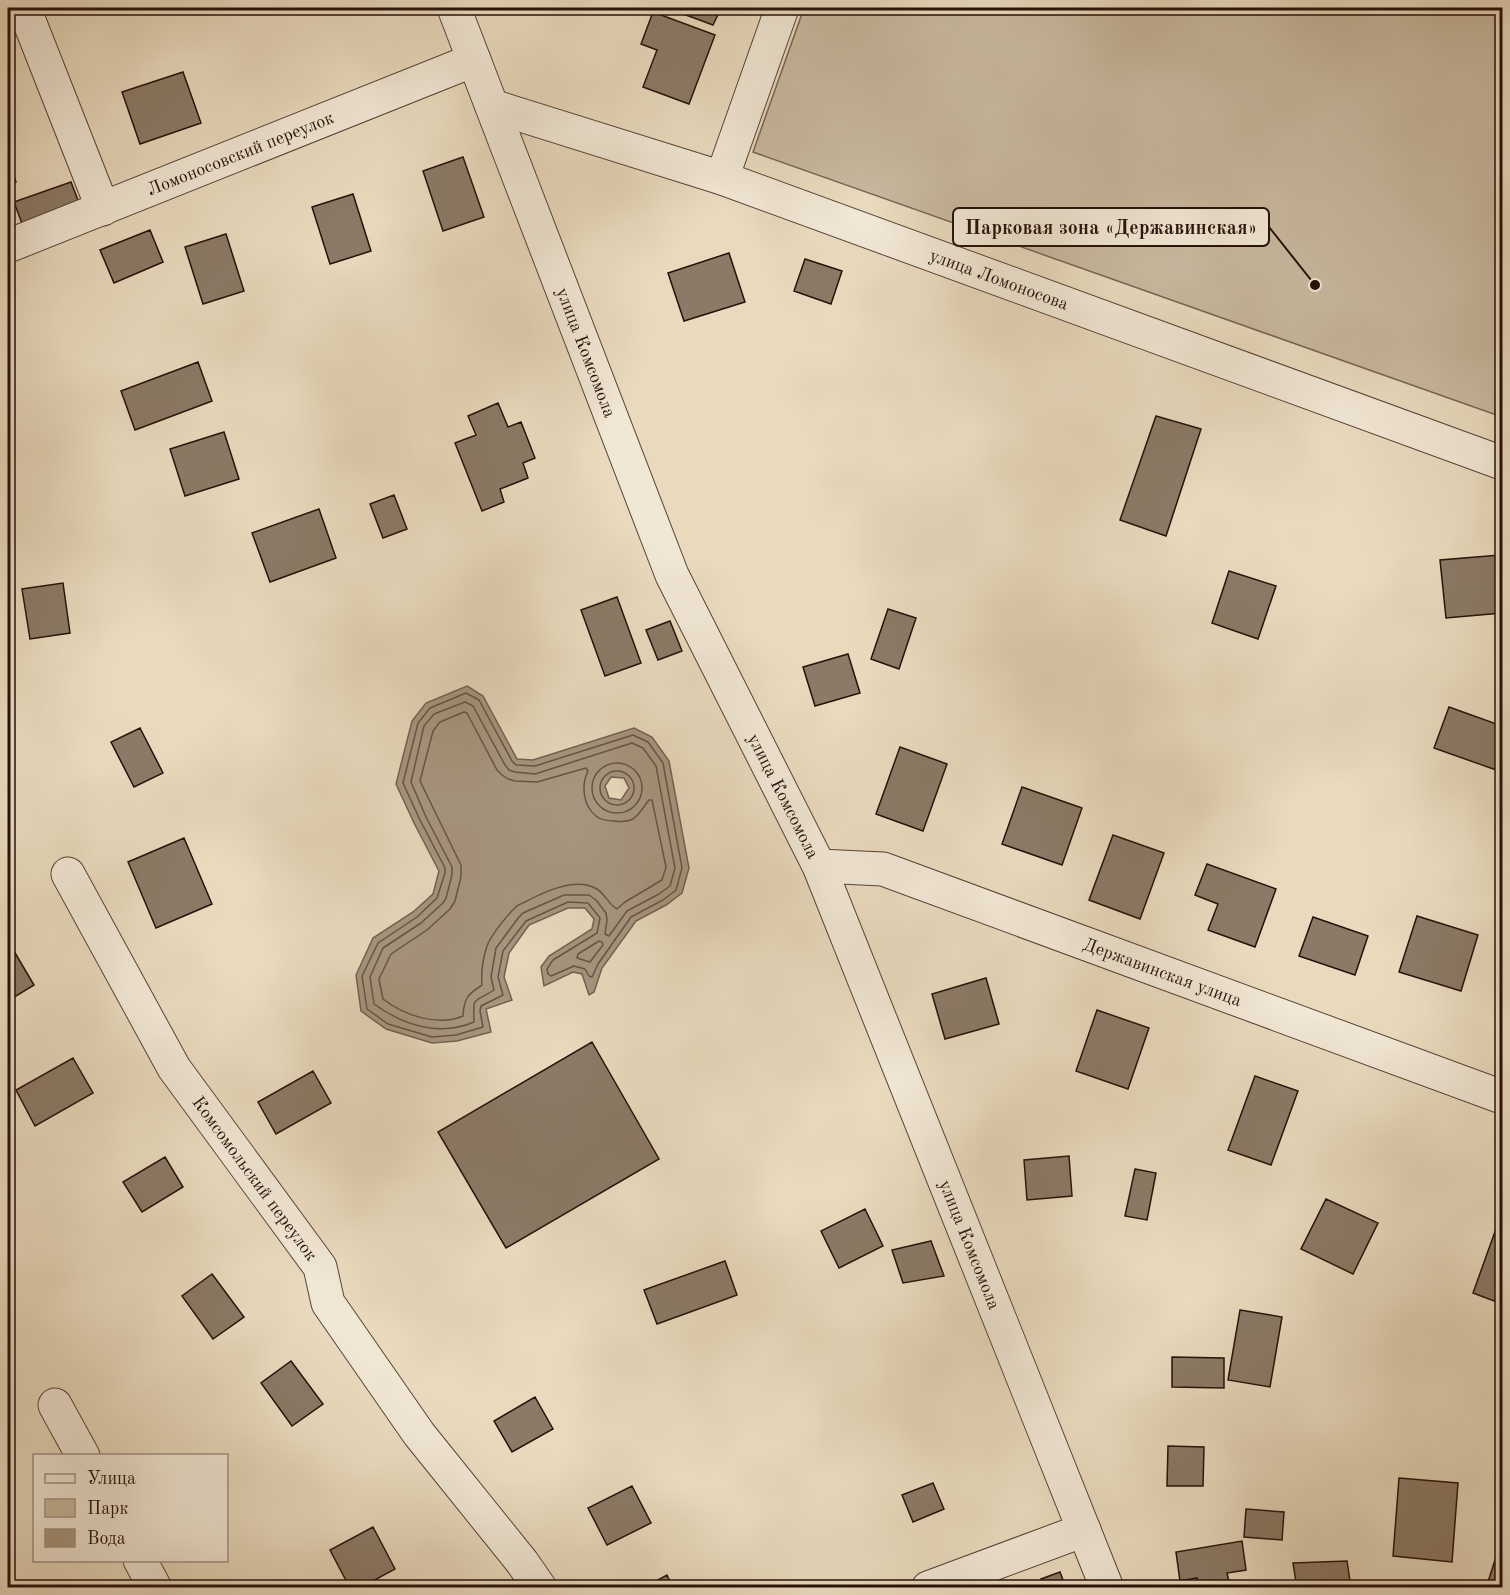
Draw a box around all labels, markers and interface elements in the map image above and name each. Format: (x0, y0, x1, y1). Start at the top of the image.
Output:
street label: Ломоносовский переулок (145, 109, 336, 200)
callout: Парковая зона «Державинская» (953, 208, 1269, 246)
text: Парковая зона «Державинская» (965, 219, 1257, 239)
street label: улица Ломоносова (927, 247, 1071, 314)
street label: улица Комсомола (552, 285, 619, 420)
street label: улица Комсомола (744, 731, 822, 862)
street label: Державинская улица (1081, 936, 1244, 1010)
street label: Комсомольский переулок (188, 1094, 320, 1264)
street label: улица Комсомола (935, 1178, 1003, 1312)
legend (33, 1454, 228, 1562)
text: Улица (87, 1470, 136, 1488)
text: Парк (87, 1500, 128, 1518)
text: Вода (87, 1530, 126, 1548)

